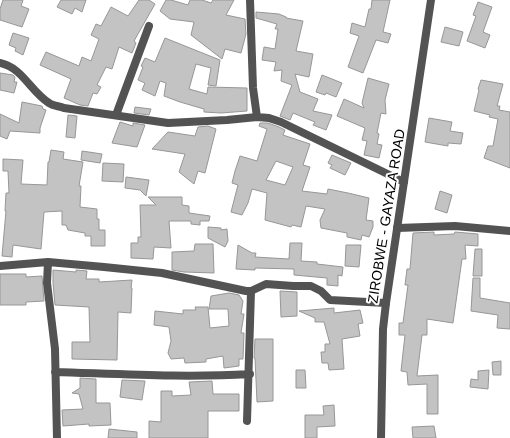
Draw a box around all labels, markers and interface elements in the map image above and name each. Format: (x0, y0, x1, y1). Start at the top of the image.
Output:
street label: ZIROBWE - GAYAZA ROAD (364, 128, 408, 304)

